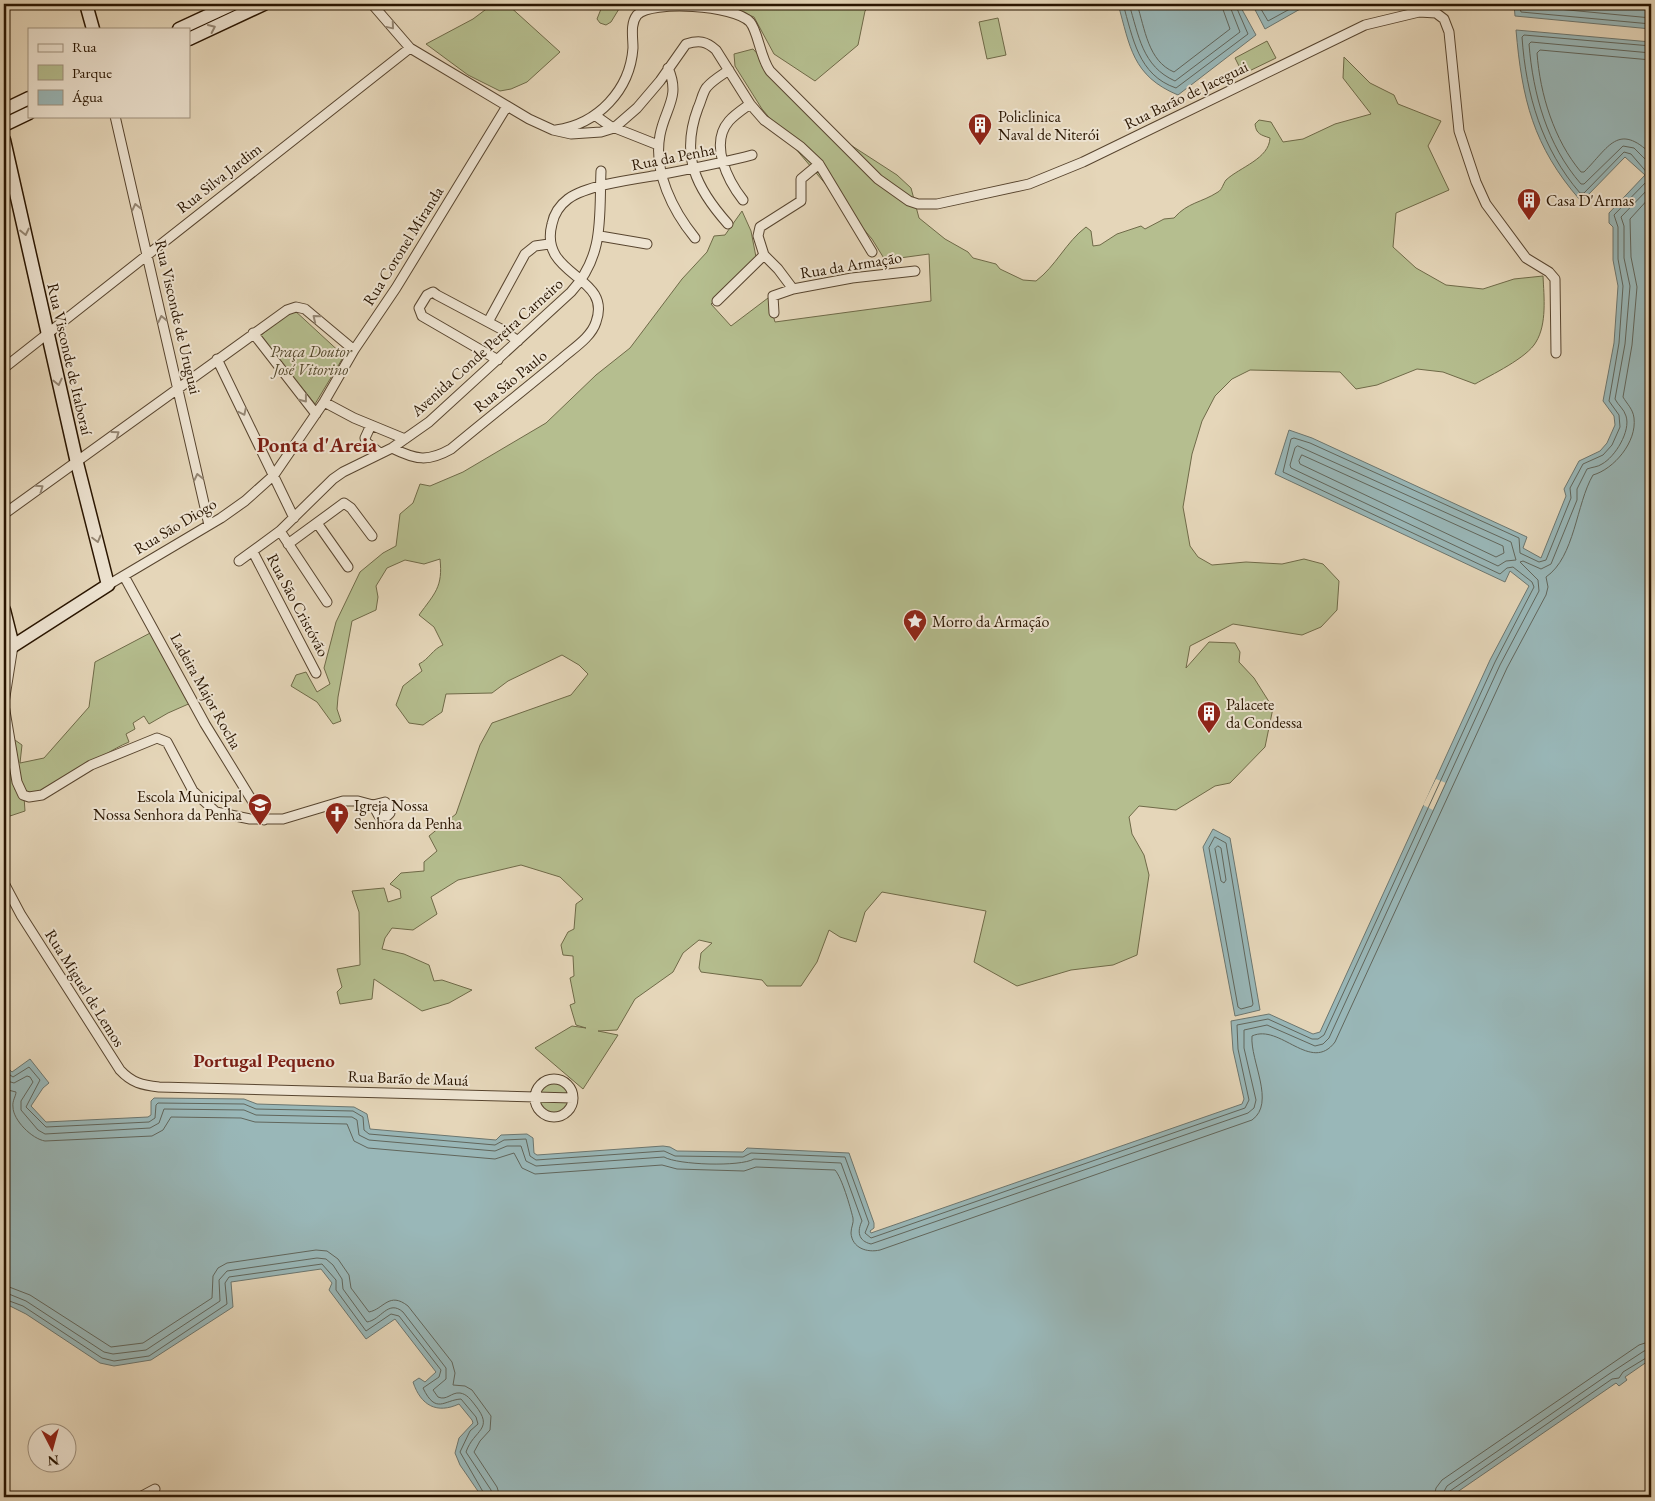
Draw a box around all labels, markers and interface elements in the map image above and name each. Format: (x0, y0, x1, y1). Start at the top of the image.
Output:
one-way arrow (386, 20, 394, 29)
one-way arrow (207, 23, 216, 34)
legend (28, 28, 190, 118)
text: Rua (72, 37, 97, 56)
street label: Rua Barão de Jaceguai (1120, 56, 1252, 134)
text: Parque (72, 63, 112, 82)
text: Água (71, 87, 103, 106)
place label: Policlinica Naval de Niterói (998, 106, 1100, 145)
building icon: Policlinica Naval de Niterói (967, 112, 993, 146)
street label: Rua Silva Jardim (172, 138, 266, 218)
street label: Rua da Penha (630, 139, 717, 175)
street label: Rua Coronel Miranda (358, 182, 448, 310)
building icon: Casa D'Armas (1516, 187, 1542, 221)
place label: Casa D'Armas (1546, 190, 1634, 211)
one-way arrow (131, 202, 142, 211)
one-way arrow (19, 228, 30, 237)
street label: Rua Visconde de Uruguai (150, 238, 206, 396)
street label: Rua da Armação (799, 247, 904, 283)
street label: Avenida Conde Pereira Carneiro (406, 273, 568, 422)
street label: Rua Visconde de Itaboraí (42, 281, 98, 437)
one-way arrow (157, 314, 168, 323)
one-way arrow (313, 315, 322, 324)
park label: Praça Doutor José Vitorino (270, 341, 353, 380)
street label: Rua São Paulo (469, 345, 551, 417)
one-way arrow (52, 377, 63, 386)
one-way arrow (299, 393, 307, 402)
one-way arrow (237, 407, 247, 416)
one-way arrow (110, 431, 120, 440)
district label: Ponta d'Areia (257, 431, 378, 458)
one-way arrow (193, 473, 204, 482)
one-way arrow (34, 485, 44, 494)
street label: Rua São Diogo (130, 493, 220, 559)
one-way arrow (91, 535, 101, 543)
street label: Rua São Cristóvão (262, 550, 334, 660)
place icon: Morro da Armação (902, 608, 928, 642)
place label: Morro da Armação (932, 611, 1049, 632)
street label: Ladeira Major Rocha (165, 629, 247, 753)
place label: Palacete da Condessa (1226, 694, 1303, 733)
building icon: Palacete da Condessa (1196, 700, 1222, 734)
place label: Escola Municipal Nossa Senhora da Penha (93, 786, 243, 825)
school or university icon: Escola Municipal Nossa Senhora da Penha (247, 792, 273, 826)
place label: Igreja Nossa Senhora da Penha (354, 795, 463, 834)
church icon: Igreja Nossa Senhora da Penha (324, 801, 350, 835)
street label: Rua Miguel de Lemos (40, 925, 130, 1051)
district label: Portugal Pequeno (193, 1048, 335, 1073)
street label: Rua Barão de Mauá (347, 1065, 469, 1091)
north arrow (28, 1424, 78, 1474)
text: N (46, 1451, 60, 1471)

